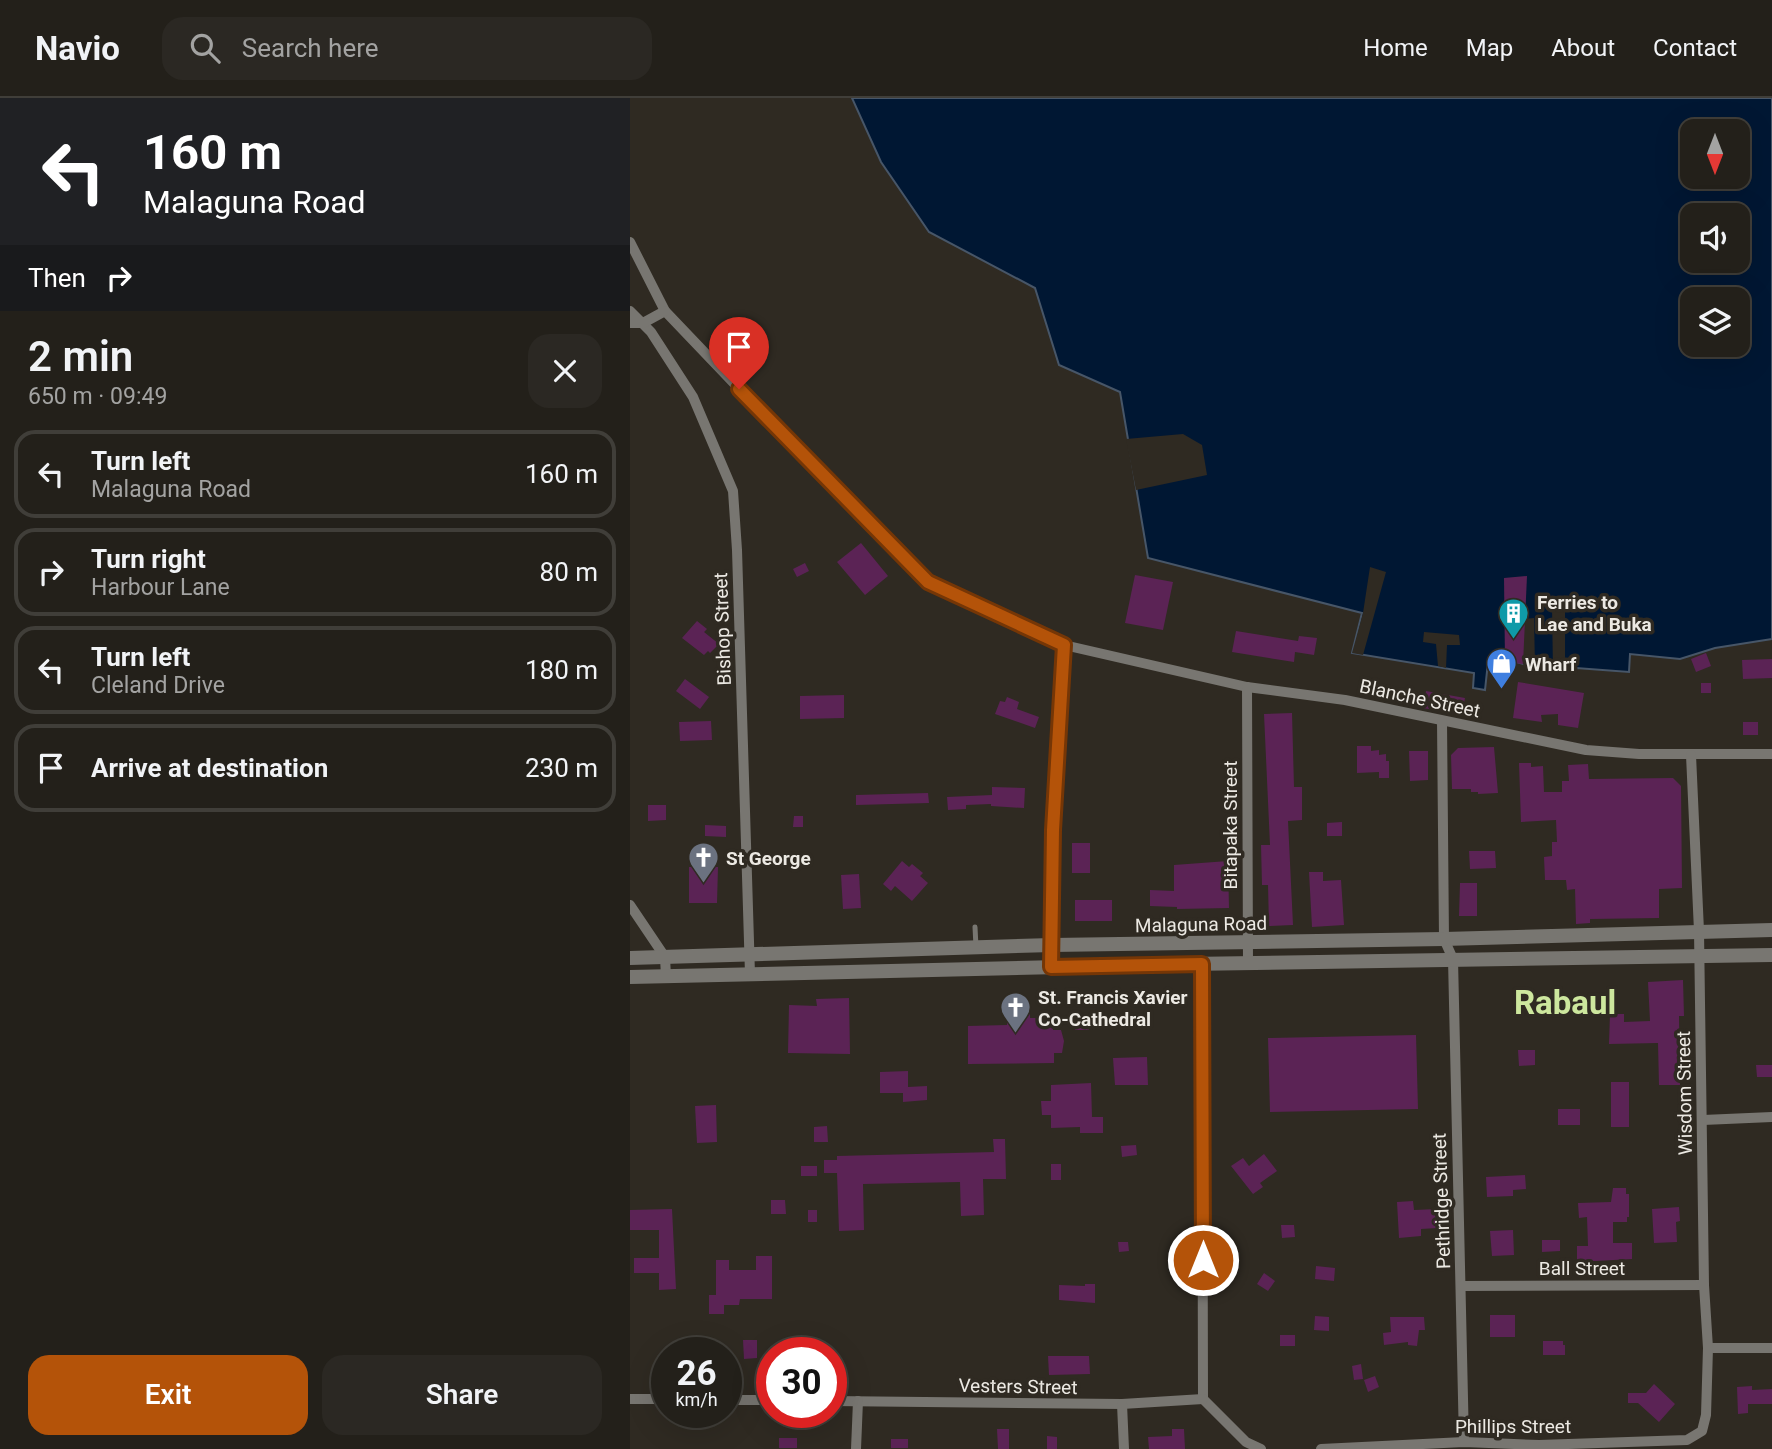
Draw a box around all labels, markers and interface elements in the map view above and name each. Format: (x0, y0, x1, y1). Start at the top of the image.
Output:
search box (162, 17, 652, 80)
text: Navio (35, 29, 120, 68)
icon: search (186, 29, 224, 67)
text: Search here (242, 33, 379, 63)
text: Home (1363, 34, 1428, 62)
text: Map (1466, 34, 1513, 62)
text: About (1551, 34, 1615, 62)
text: Contact (1653, 34, 1737, 62)
north arrow (1680, 119, 1750, 189)
map controls (1680, 119, 1750, 357)
text: 160 m (143, 124, 282, 181)
icon: left (28, 126, 119, 217)
text: Malaguna Road (143, 183, 366, 221)
button: sound (1680, 203, 1750, 273)
icon: right (100, 259, 138, 297)
text: Then (28, 263, 86, 293)
button: layers (1680, 287, 1750, 357)
pin (709, 317, 769, 389)
icon: arrive (720, 328, 758, 366)
text: 2 min (28, 332, 133, 381)
button: close (528, 334, 602, 408)
text: 650 m · 09:49 (28, 383, 167, 410)
text: Turn left (91, 446, 190, 476)
icon: left (32, 455, 70, 493)
text: 160 m (525, 459, 598, 489)
text: Malaguna Road (91, 476, 251, 503)
text: Turn right (91, 544, 206, 574)
icon: right (32, 553, 70, 591)
text: 80 m (540, 557, 598, 587)
street label: Bishop Street (709, 572, 736, 686)
text: Harbour Lane (91, 574, 230, 601)
place label: Ferries to Lae and Buka (1537, 591, 1652, 636)
building icon: Ferries to Lae and Buka (1497, 596, 1531, 640)
text: Turn left (91, 642, 190, 672)
shop icon: Wharf (1485, 647, 1519, 691)
icon: left (32, 651, 70, 689)
place label: Wharf (1525, 653, 1577, 676)
text: 180 m (525, 655, 598, 685)
text: Cleland Drive (91, 672, 225, 699)
street label: Blanche Street (1358, 674, 1482, 722)
icon: arrive (32, 749, 70, 787)
text: Arrive at destination (91, 753, 328, 783)
text: 230 m (525, 753, 598, 783)
street label: Bitapaka Street (1219, 761, 1242, 889)
church icon: St George (686, 841, 720, 885)
place label: St George (726, 847, 811, 870)
street label: Malaguna Road (1135, 912, 1267, 937)
district label: Rabaul (1514, 983, 1616, 1022)
place label: St. Francis Xavier Co-Cathedral (1038, 986, 1187, 1031)
church icon: St. Francis Xavier Co-Cathedral (998, 991, 1032, 1035)
street label: Wisdom Street (1672, 1031, 1697, 1155)
street label: Pethridge Street (1428, 1133, 1455, 1269)
position arrow (1166, 1223, 1240, 1297)
street label: Ball Street (1539, 1257, 1625, 1280)
speed limit sign: 30 (756, 1337, 847, 1428)
text: 26 (676, 1353, 717, 1394)
button: Exit (28, 1355, 308, 1435)
button: Share (322, 1355, 602, 1435)
street label: Vesters Street (958, 1374, 1078, 1399)
text: km/h (675, 1389, 718, 1410)
street label: Phillips Street (1455, 1415, 1571, 1438)

